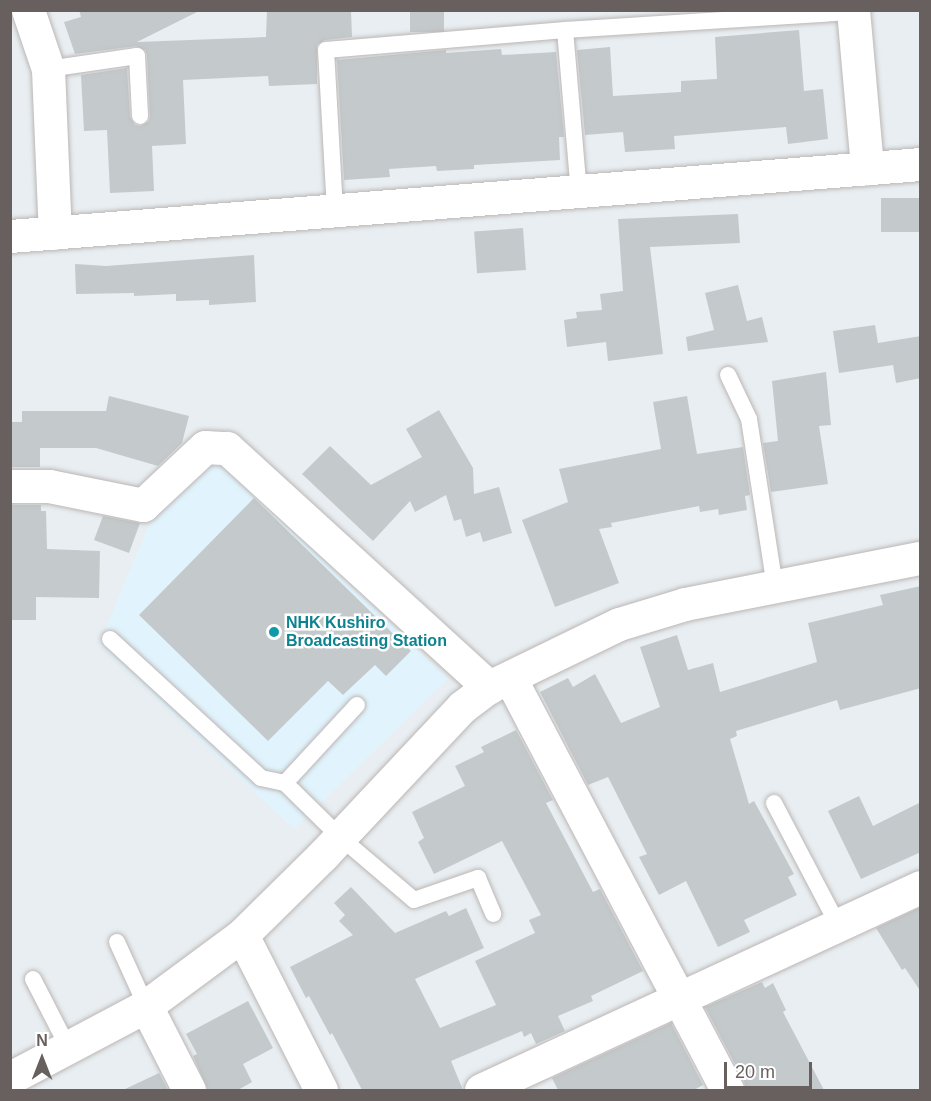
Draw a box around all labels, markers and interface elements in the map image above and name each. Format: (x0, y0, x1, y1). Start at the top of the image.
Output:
place label: NHK Kushiro Broadcasting Station (286, 613, 447, 651)
marker: NHK Kushiro Broadcasting Station (267, 625, 281, 639)
north arrow (12, 1029, 72, 1089)
text: N (36, 1032, 48, 1049)
scale bar (727, 1050, 816, 1088)
text: 20 m (735, 1062, 775, 1082)

